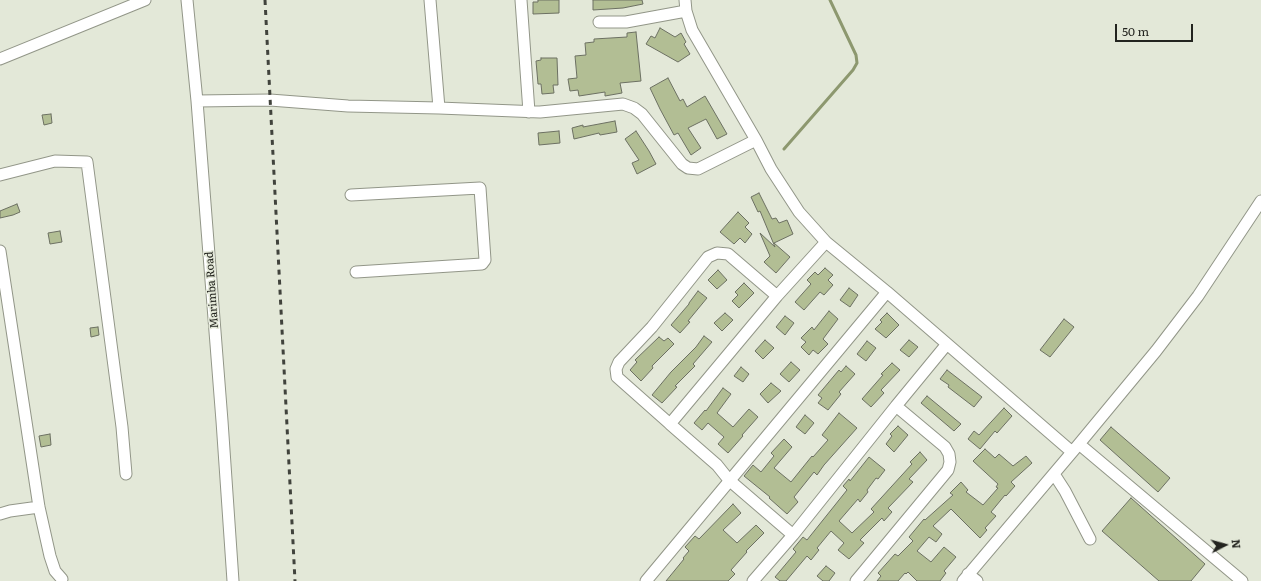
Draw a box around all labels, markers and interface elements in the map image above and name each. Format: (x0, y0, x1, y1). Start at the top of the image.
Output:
scale bar (1117, 16, 1195, 42)
text: 50 m (1122, 22, 1149, 40)
street label: Marimba Road (203, 251, 221, 329)
north arrow (1205, 525, 1245, 565)
text: N (1228, 538, 1245, 549)

